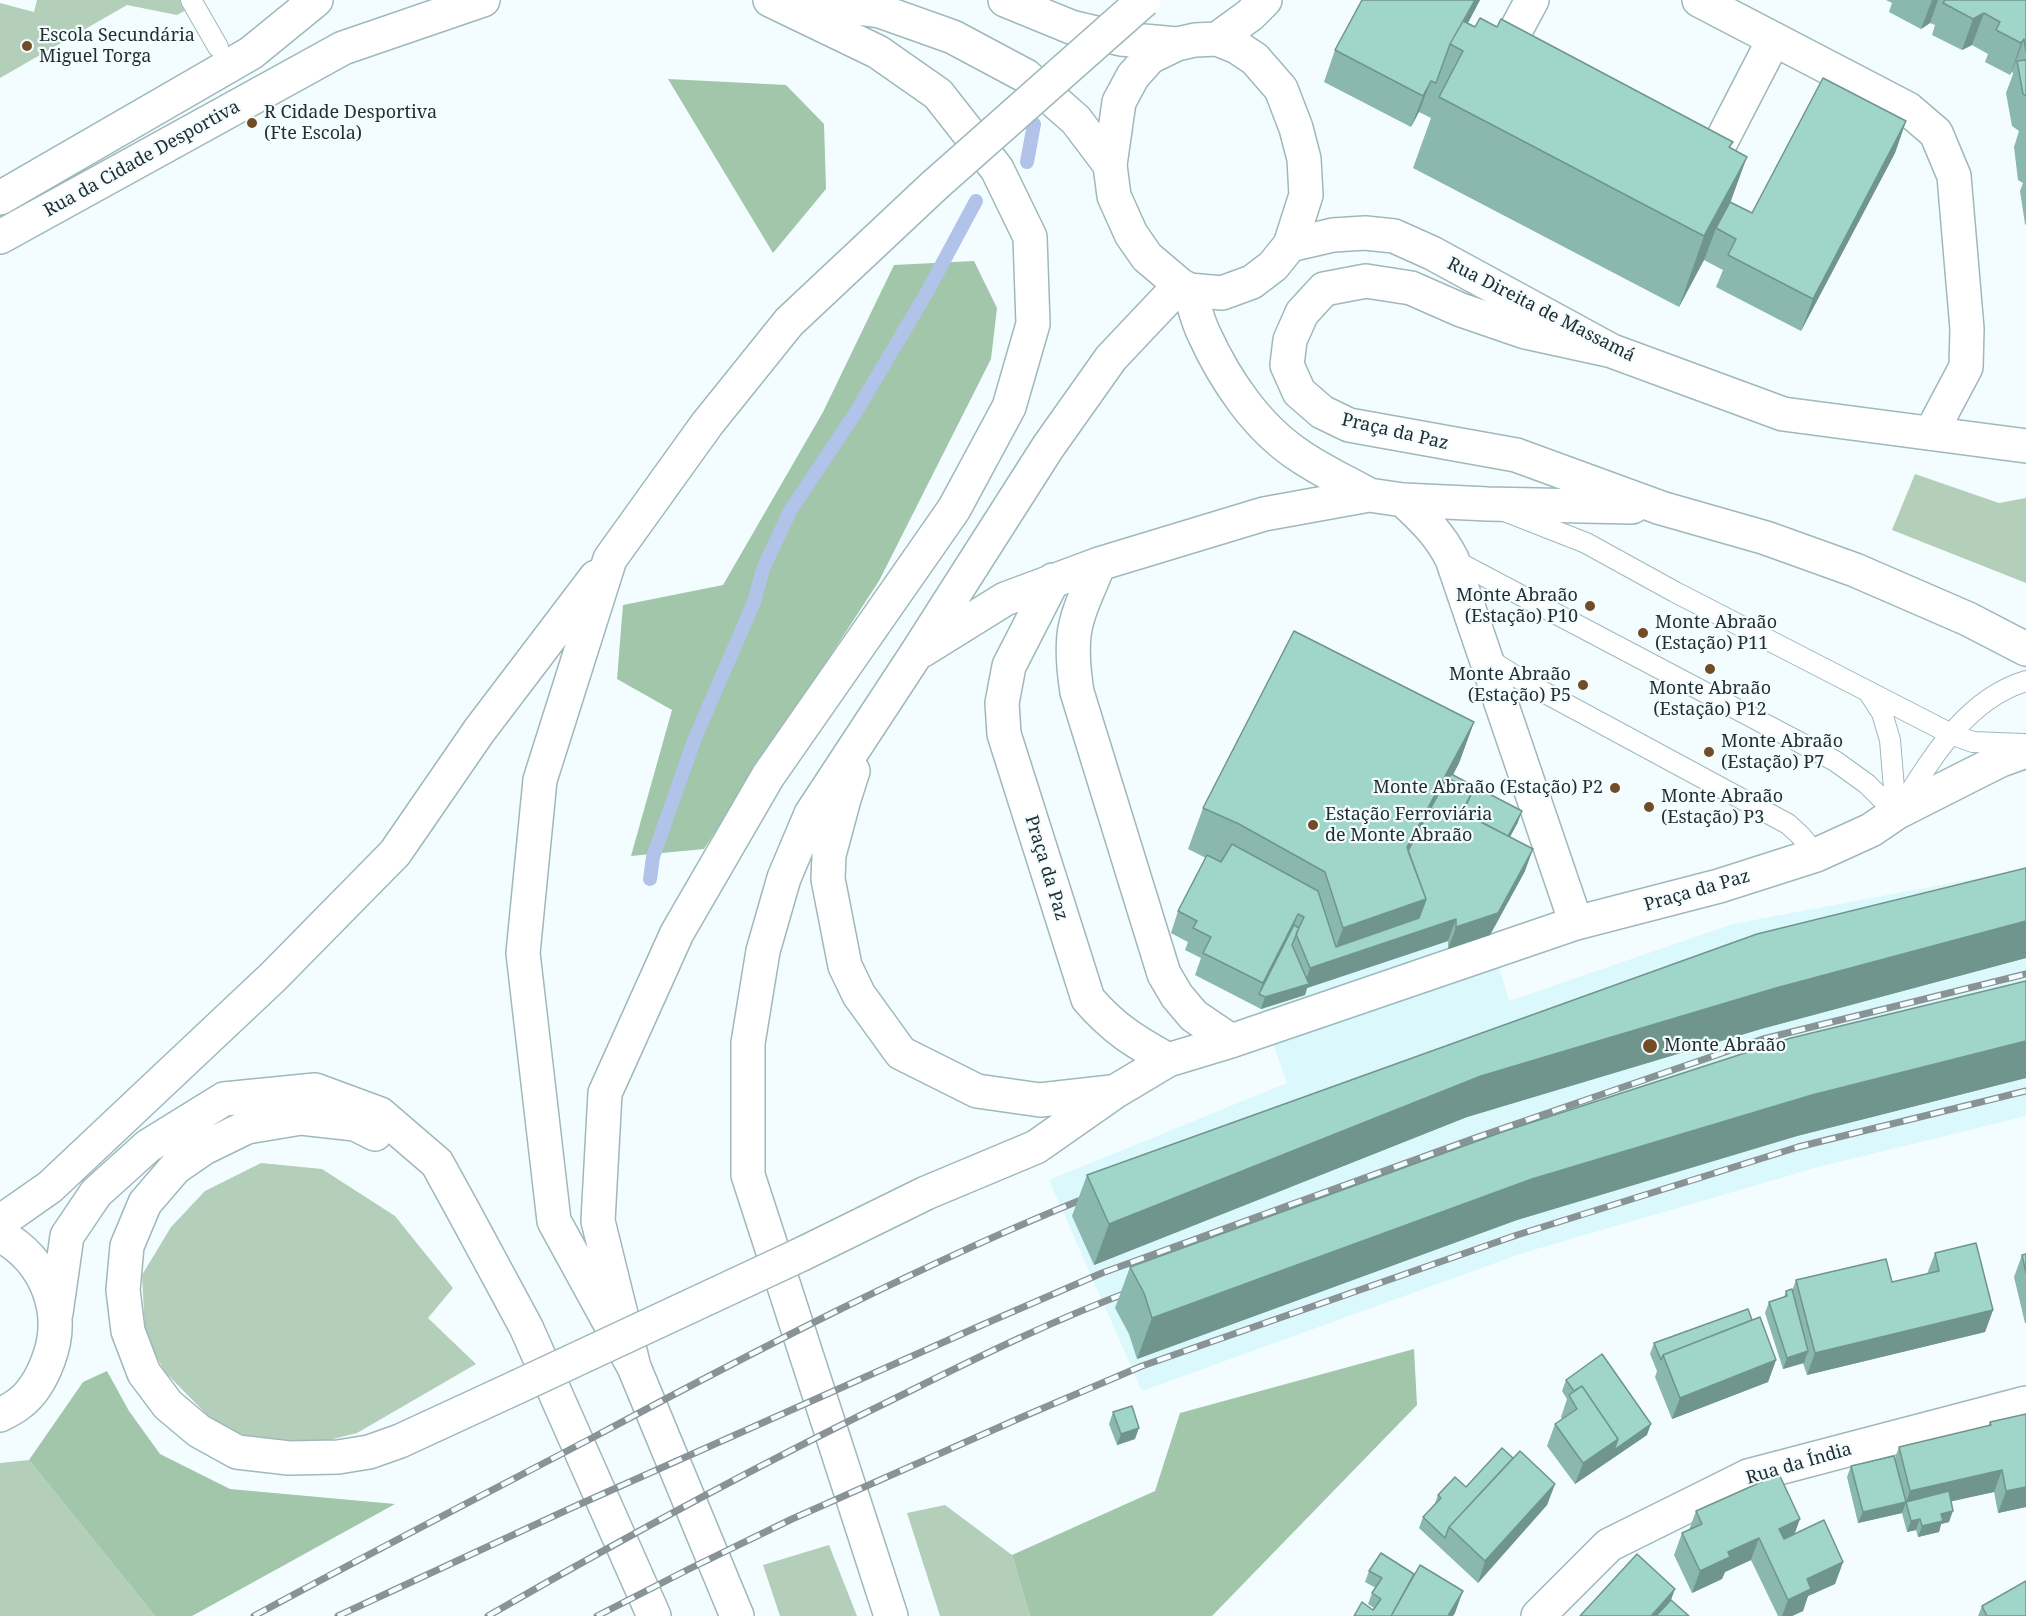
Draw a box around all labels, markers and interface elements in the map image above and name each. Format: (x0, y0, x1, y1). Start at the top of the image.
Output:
place label: Escola Secundária Miguel Torga (39, 25, 195, 68)
marker: Escola Secundária Miguel Torga (20, 39, 34, 53)
street label: Rua da Cidade Desportiva (40, 96, 244, 222)
place label: R Cidade Desportiva (Fte Escola) (264, 102, 437, 144)
marker: R Cidade Desportiva (Fte Escola) (245, 116, 259, 130)
street label: Rua Direita de Massamá (1444, 253, 1638, 367)
street label: Praça da Paz (1340, 409, 1450, 455)
place label: Monte Abraão (Estação) P10 (1456, 585, 1578, 628)
marker: Monte Abraão (Estação) P10 (1583, 599, 1597, 613)
place label: Monte Abraão (Estação) P11 (1655, 612, 1777, 654)
marker: Monte Abraão (Estação) P11 (1636, 626, 1650, 640)
marker: Monte Abraão (Estação) P12 (1703, 662, 1717, 676)
place label: Monte Abraão (Estação) P5 (1449, 664, 1571, 706)
marker: Monte Abraão (Estação) P5 (1576, 678, 1590, 692)
place label: Monte Abraão (Estação) P12 (1649, 678, 1771, 720)
place label: Monte Abraão (Estação) P7 (1721, 731, 1843, 774)
marker: Monte Abraão (Estação) P7 (1702, 745, 1716, 759)
place label: Monte Abraão (Estação) P2 (1373, 777, 1603, 799)
marker: Monte Abraão (Estação) P2 (1608, 781, 1622, 795)
place label: Monte Abraão (Estação) P3 (1661, 786, 1783, 828)
marker: Monte Abraão (Estação) P3 (1642, 800, 1656, 814)
place label: Estação Ferroviária de Monte Abraão (1325, 804, 1492, 846)
street label: Praça da Paz (1020, 813, 1072, 923)
marker: Estação Ferroviária de Monte Abraão (1306, 818, 1320, 832)
street label: Praça da Paz (1642, 866, 1752, 916)
place label: Monte Abraão (1664, 1035, 1786, 1057)
marker: Monte Abraão (1641, 1037, 1659, 1055)
street label: Rua da Índia (1744, 1439, 1854, 1489)

